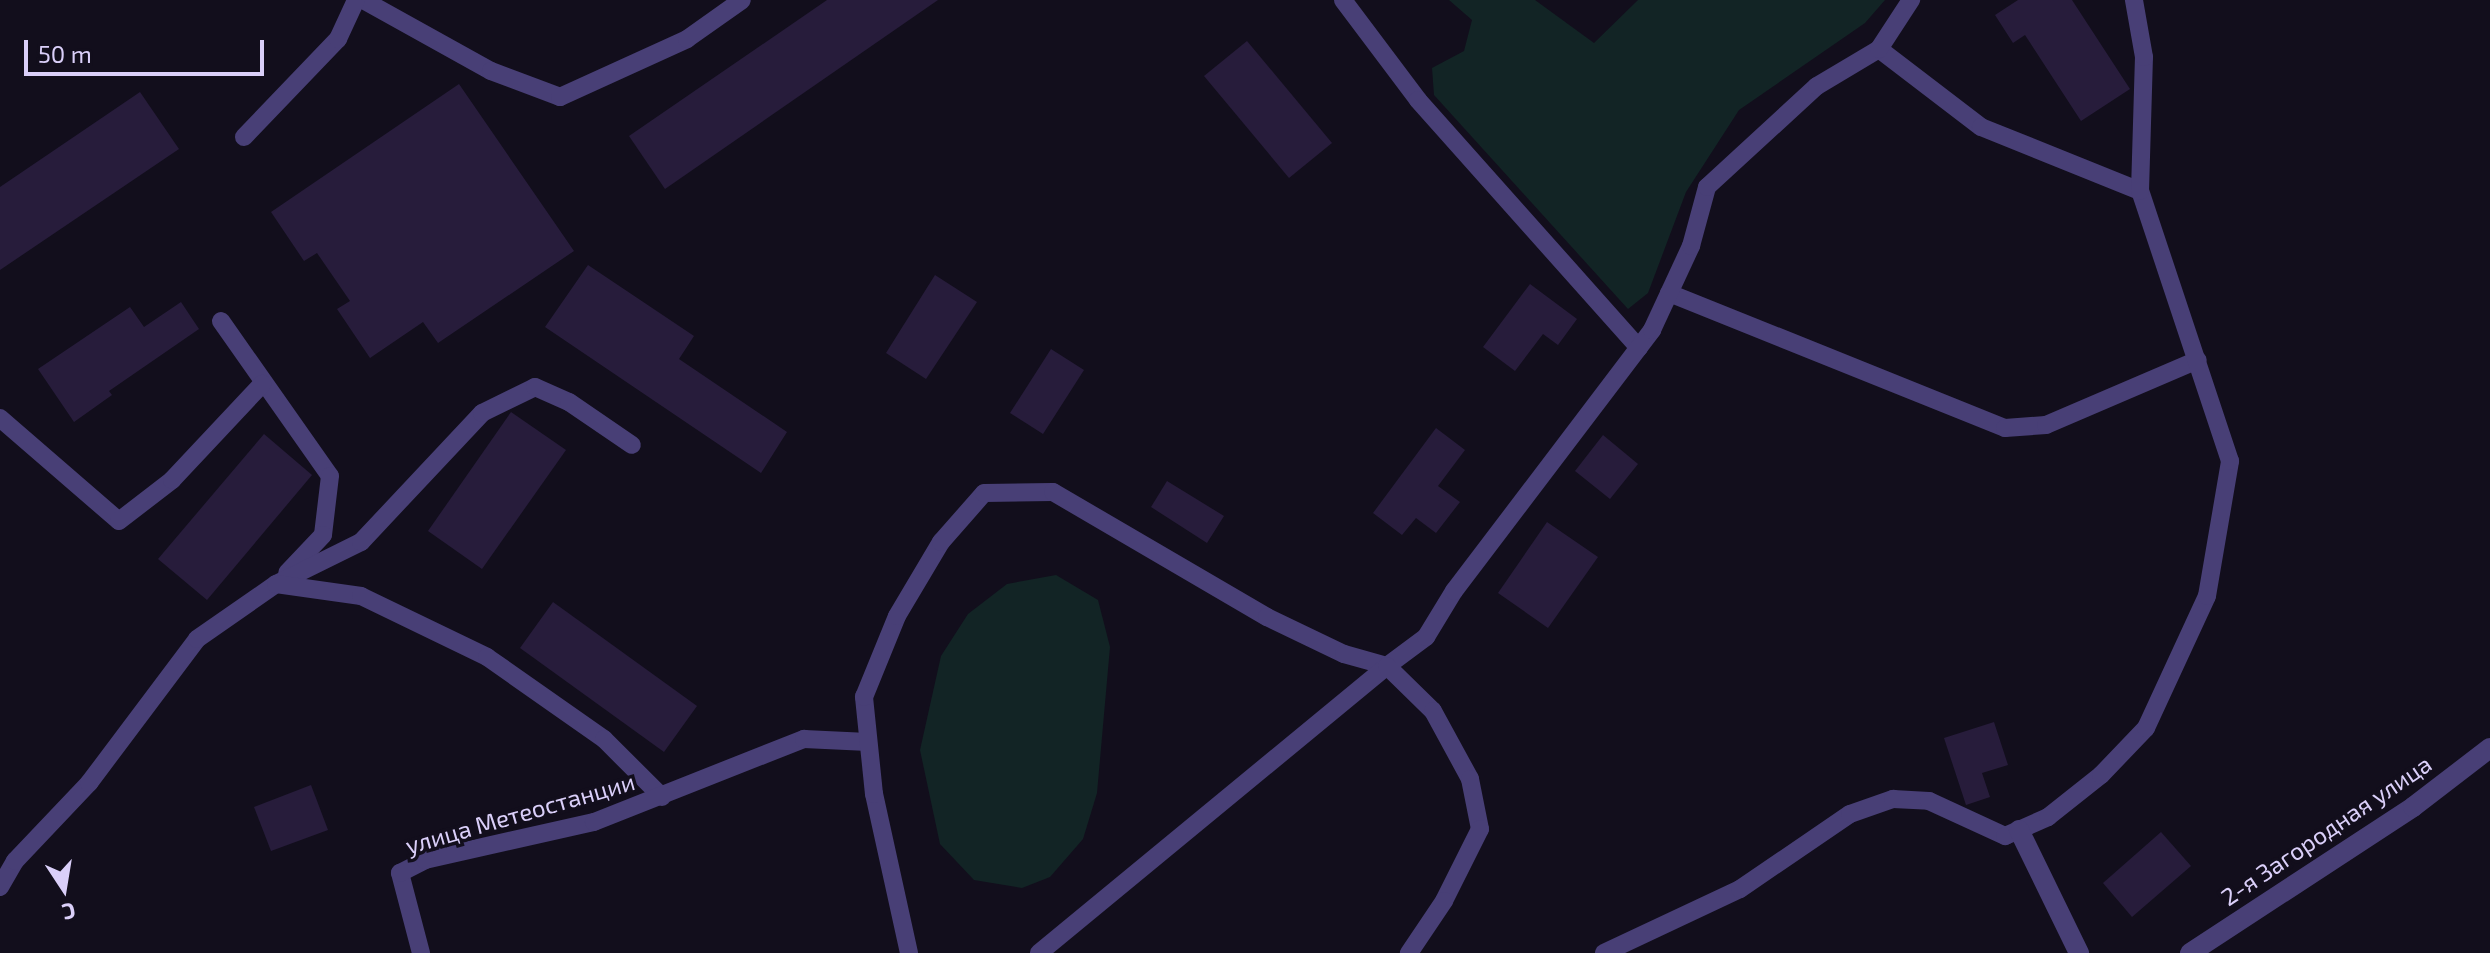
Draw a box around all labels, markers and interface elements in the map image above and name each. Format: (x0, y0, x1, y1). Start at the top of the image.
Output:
scale bar (28, 24, 268, 74)
text: 50 m (38, 39, 92, 68)
street label: 2-я Загородная улица (2215, 749, 2437, 911)
street label: улица Метеостанции (402, 766, 638, 860)
north arrow (24, 849, 104, 929)
text: С (60, 898, 78, 927)

